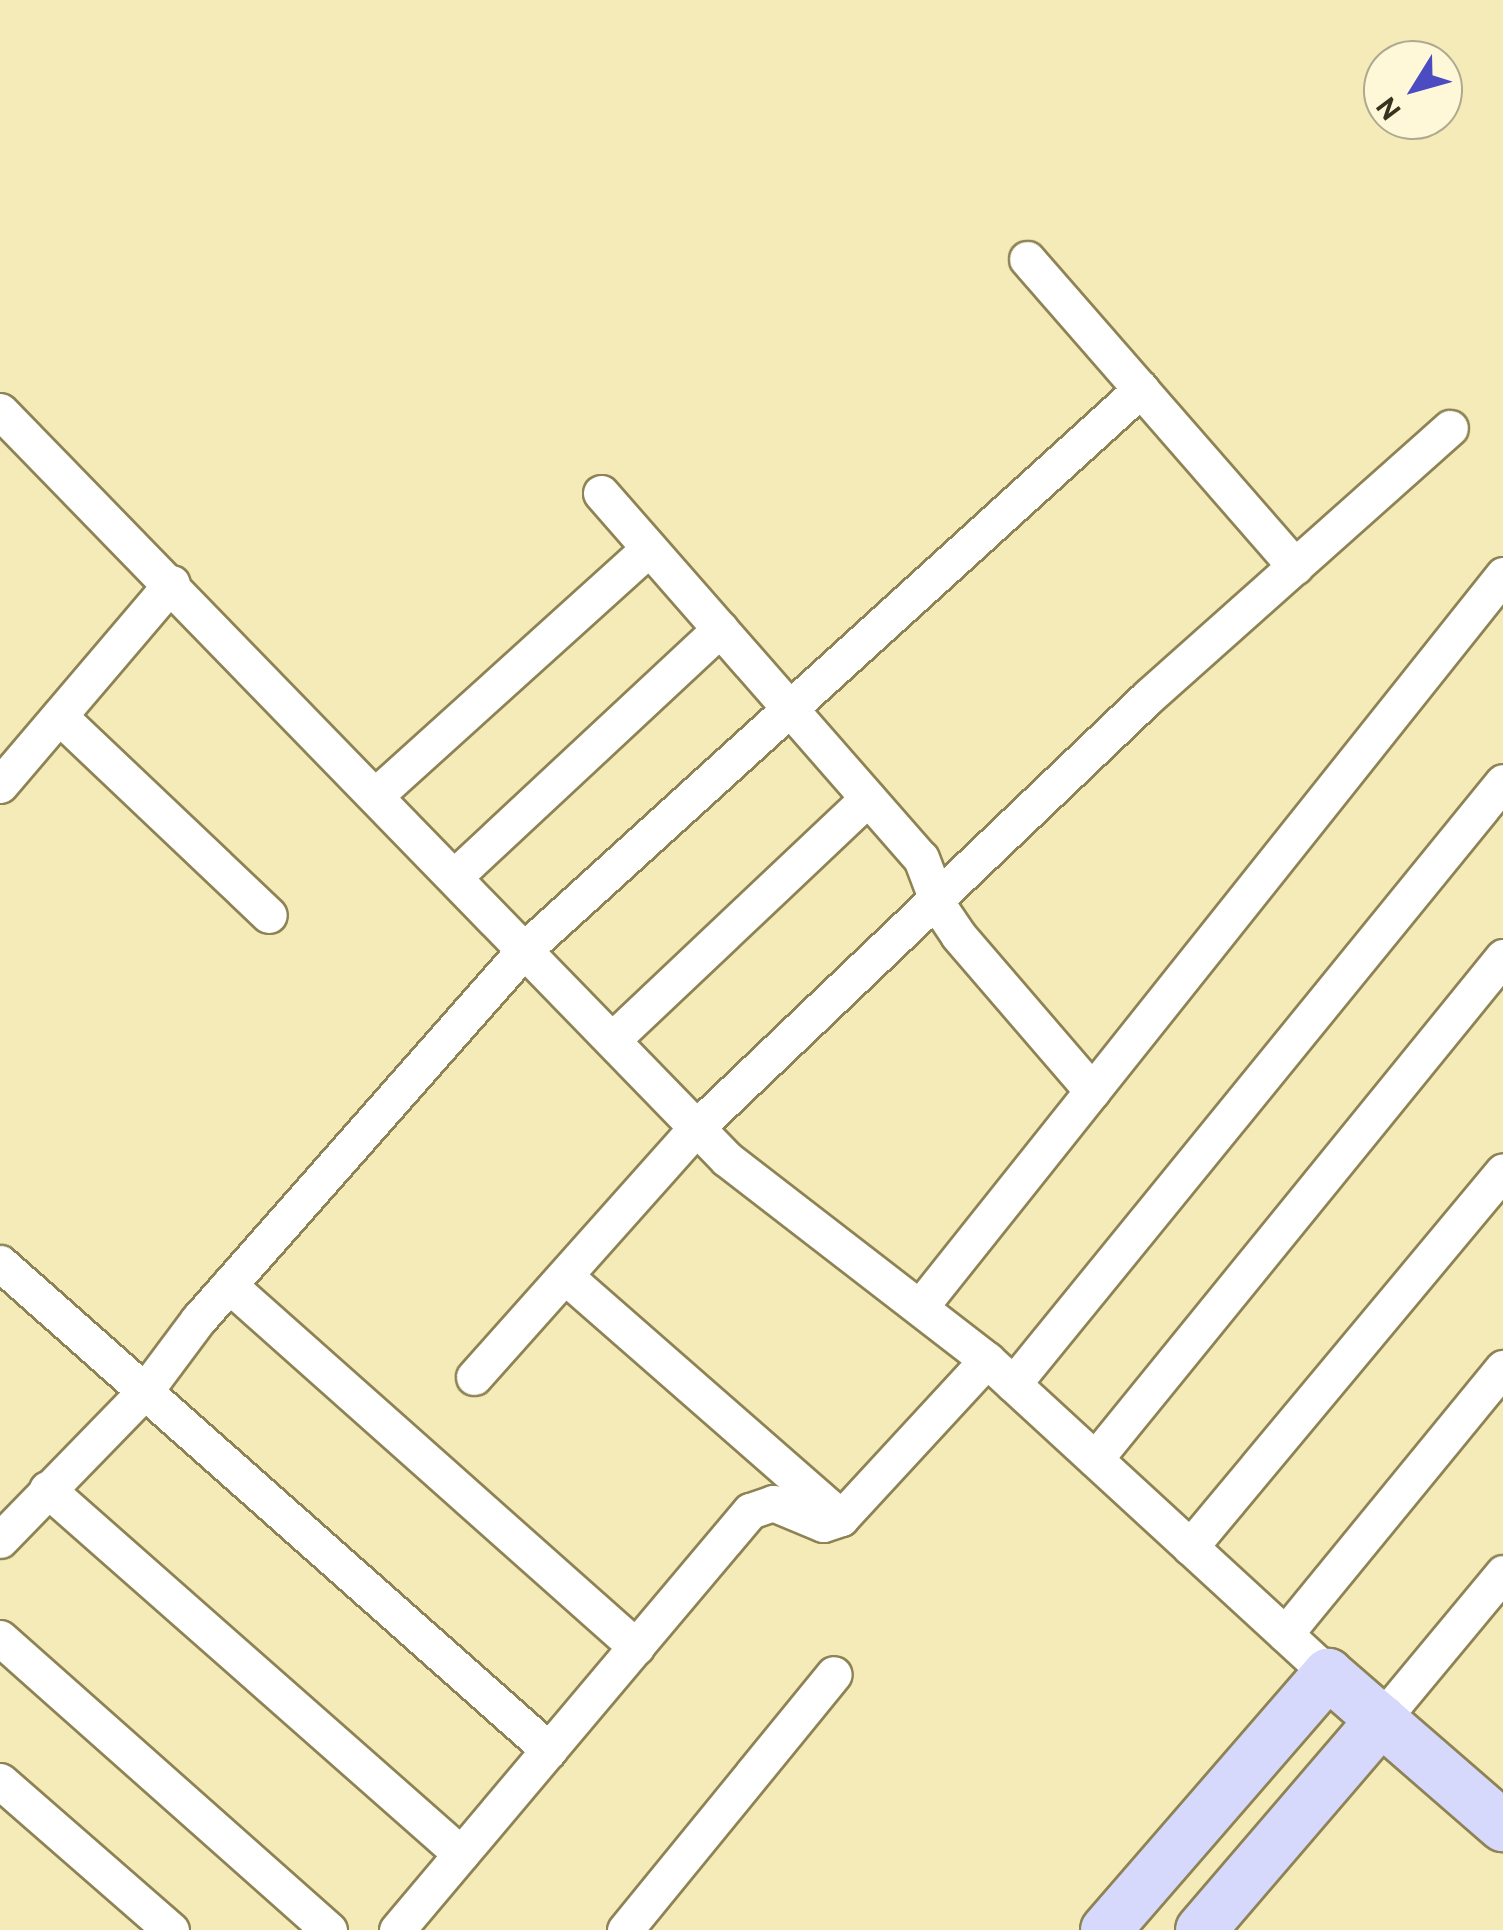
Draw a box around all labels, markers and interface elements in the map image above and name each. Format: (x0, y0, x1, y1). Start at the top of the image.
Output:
north arrow (1363, 40, 1463, 140)
text: N (1370, 88, 1411, 126)

